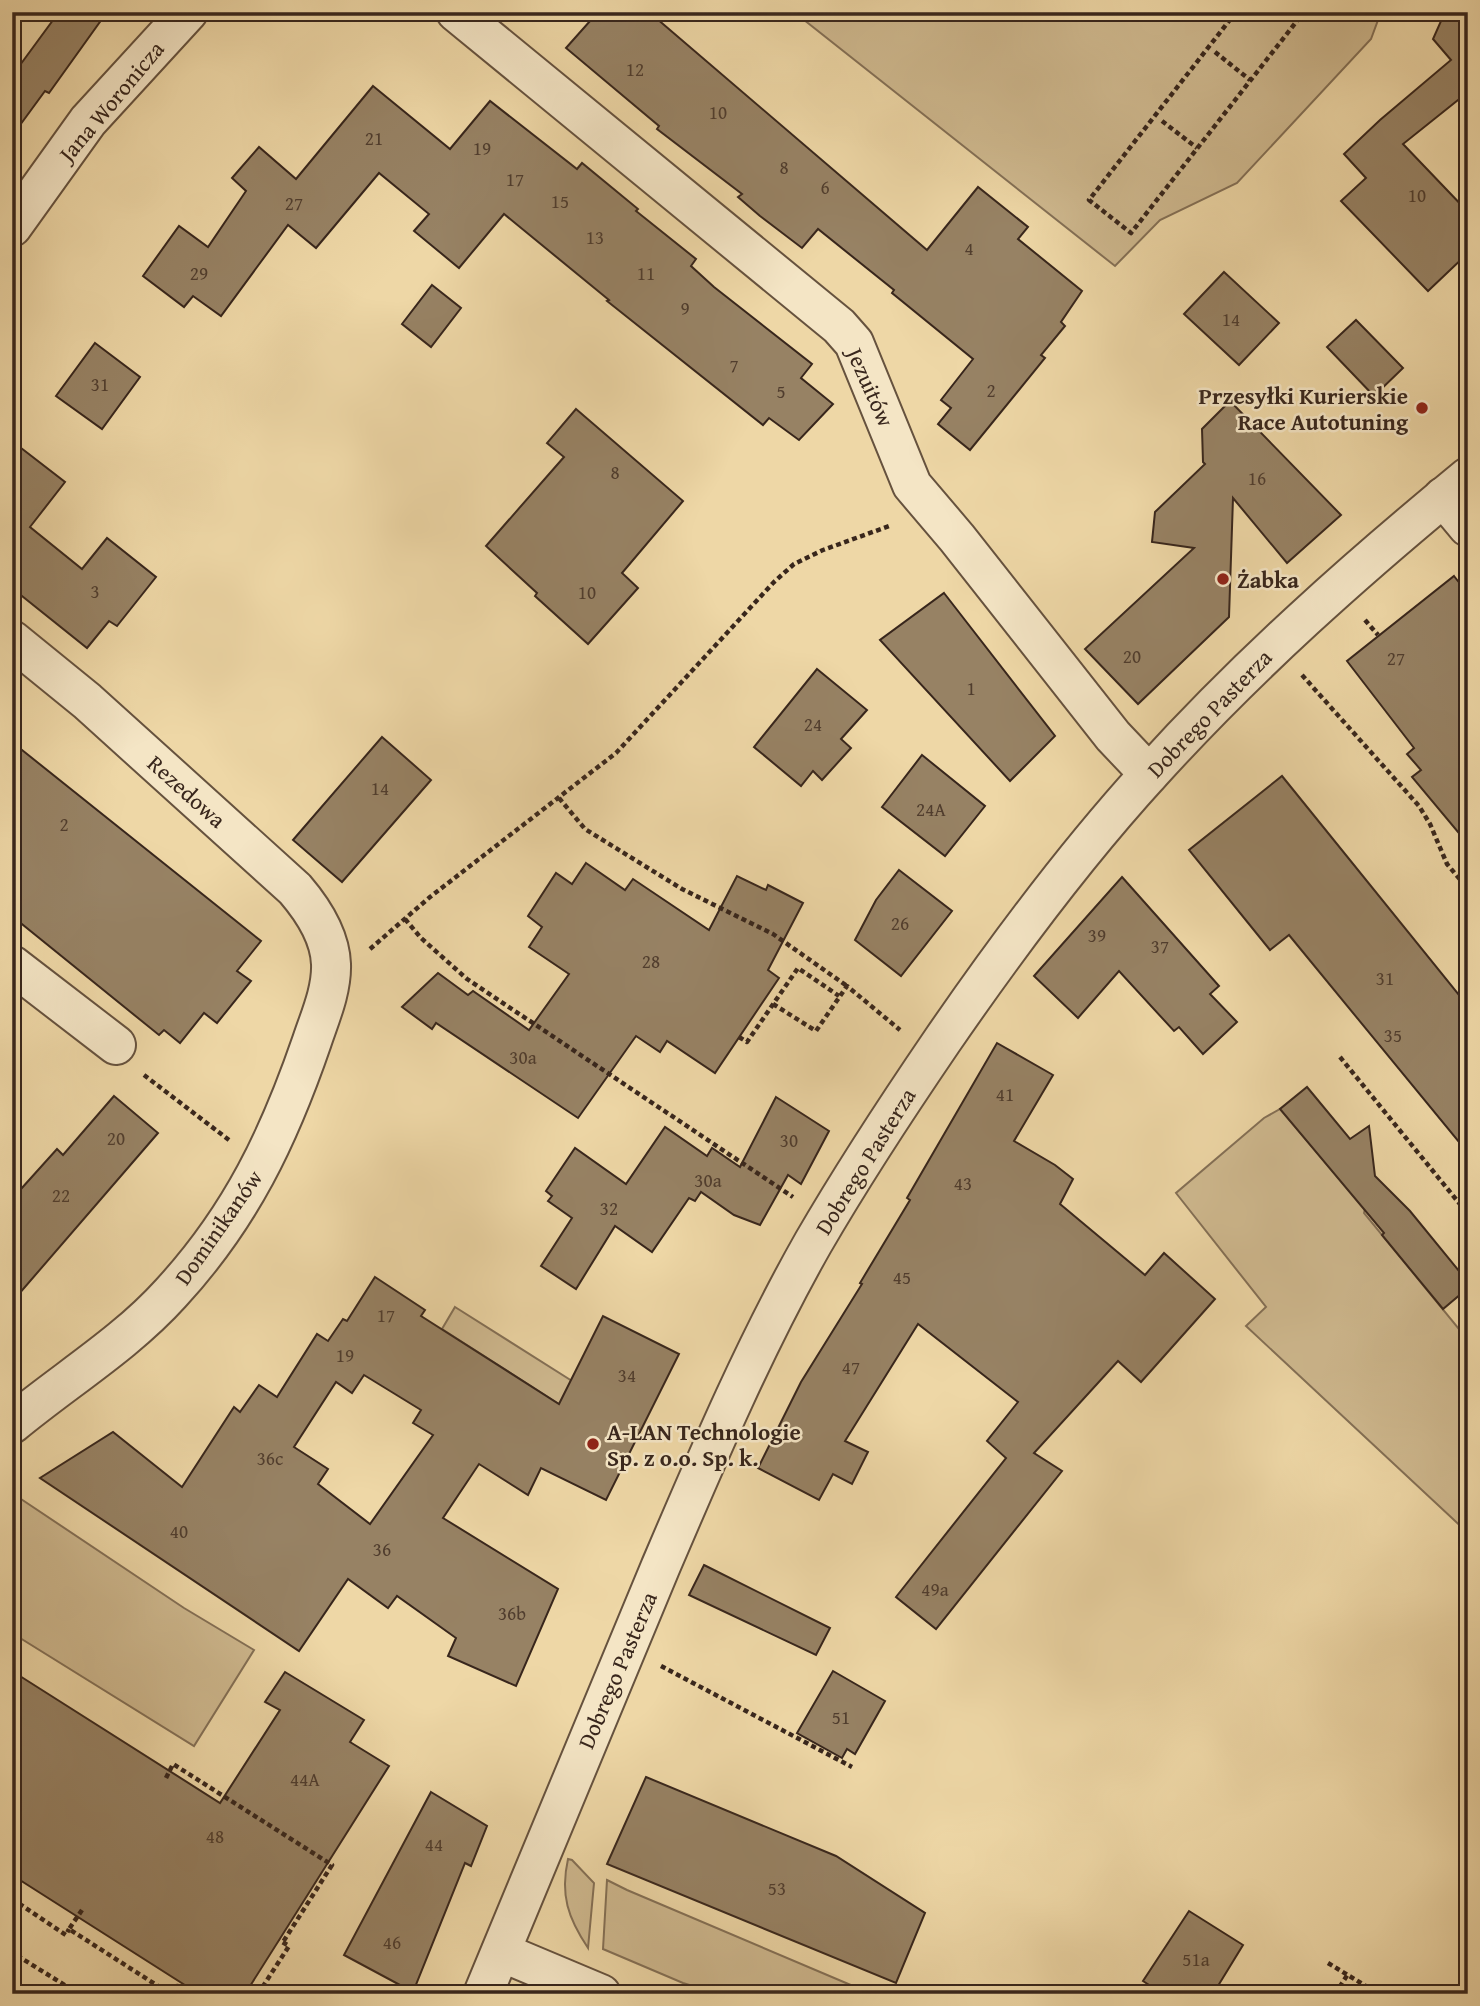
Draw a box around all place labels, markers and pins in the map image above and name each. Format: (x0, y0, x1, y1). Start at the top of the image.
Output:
place label: Przesyłki Kurierskie Race Autotuning (1199, 379, 1409, 438)
marker: Przesyłki Kurierskie Race Autotuning (1414, 400, 1430, 416)
place label: Żabka (1237, 563, 1299, 596)
marker: Żabka (1215, 571, 1231, 587)
place label: A-LAN Technologie Sp. z o.o. Sp. k. (607, 1415, 801, 1474)
marker: A-LAN Technologie Sp. z o.o. Sp. k. (585, 1436, 601, 1452)

